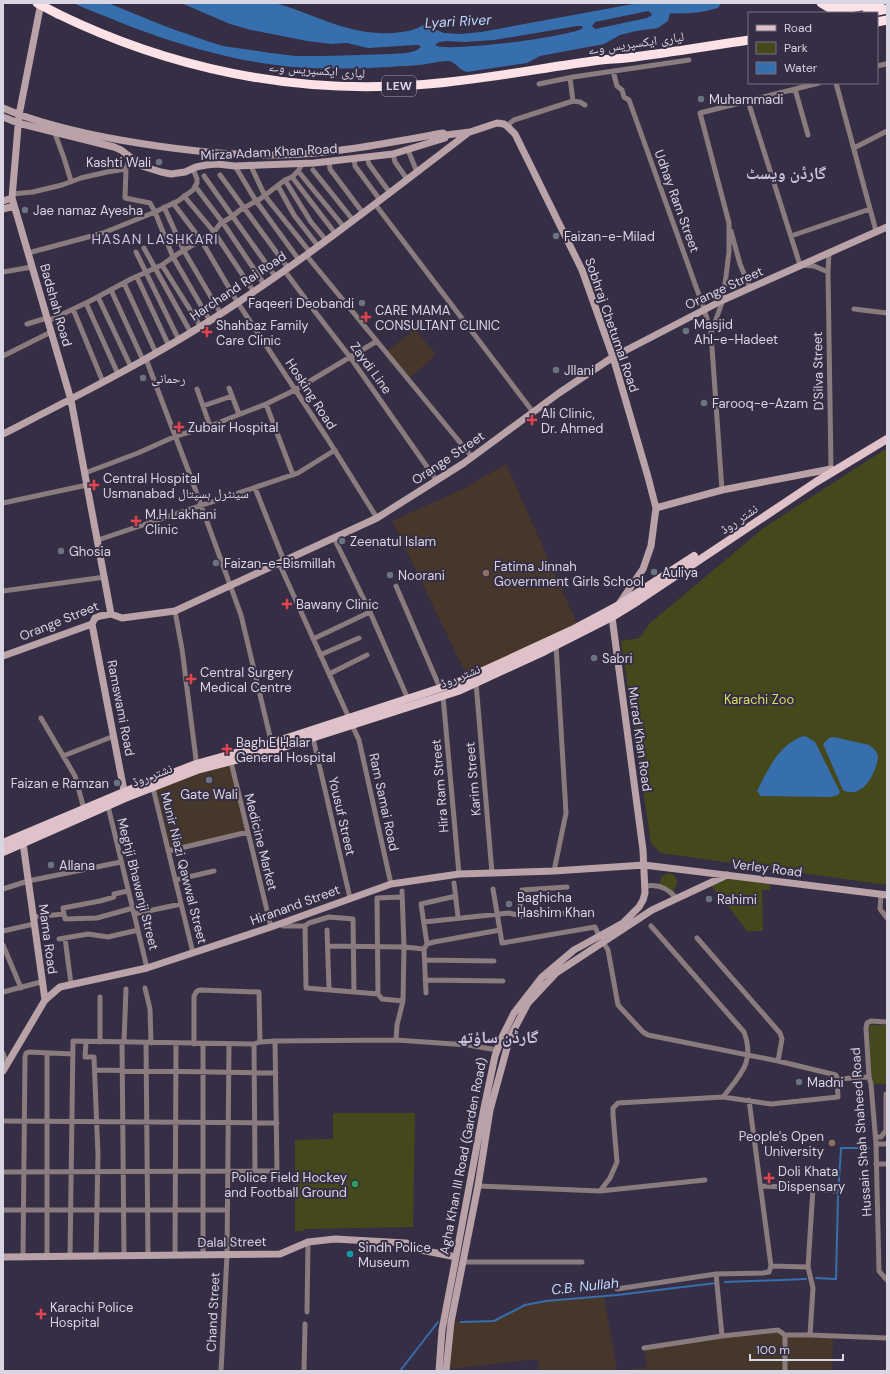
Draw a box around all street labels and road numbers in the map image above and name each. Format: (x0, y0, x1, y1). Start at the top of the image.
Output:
street label: لیاری ایکسپریس وے (587, 28, 685, 58)
street label: لیاری ایکسپریس وے (268, 58, 366, 82)
road number: LEW (382, 76, 416, 96)
street label: Mirza Adam Khan Road (200, 140, 338, 164)
street label: Udhay Ram Street (651, 147, 703, 255)
street label: Harchand Rai Road (186, 247, 290, 325)
street label: Sobhraj Chetumal Road (581, 255, 643, 395)
street label: Badshah Road (36, 262, 76, 348)
street label: Orange Street (682, 263, 766, 313)
street label: D'Silva Street (809, 332, 827, 410)
street label: Zaydi Line (346, 339, 396, 397)
street label: Hosking Road (282, 355, 340, 433)
street label: Orange Street (408, 427, 488, 489)
street label: نشتر روڈ (717, 500, 761, 538)
street label: Orange Street (17, 597, 101, 645)
street label: Ramswami Road (103, 658, 139, 758)
street label: نشتر روڈ (437, 660, 483, 692)
street label: Murad Khan Road (624, 686, 656, 792)
street label: Hira Ram Street (427, 739, 453, 833)
street label: Karim Street (461, 741, 485, 817)
street label: Ram Samai Road (365, 751, 403, 853)
street label: نشتر روڈ (129, 760, 175, 790)
street label: Yousuf Street (325, 775, 359, 857)
street label: Munir Niazi Qawwal Street (157, 790, 211, 946)
street label: Medicine Market (241, 792, 281, 892)
street label: Meghji Bhawanji Street (113, 816, 163, 952)
street label: Verley Road (731, 855, 803, 881)
street label: Hiranand Street (248, 881, 342, 929)
street label: Mama Road (35, 903, 61, 975)
street label: Hussain Shah Shaheed Road (847, 1047, 875, 1217)
street label: Agha Khan III Road (Garden Road) (436, 1056, 490, 1256)
street label: Dalal Street (197, 1233, 267, 1251)
street label: Chand Street (202, 1272, 224, 1352)

